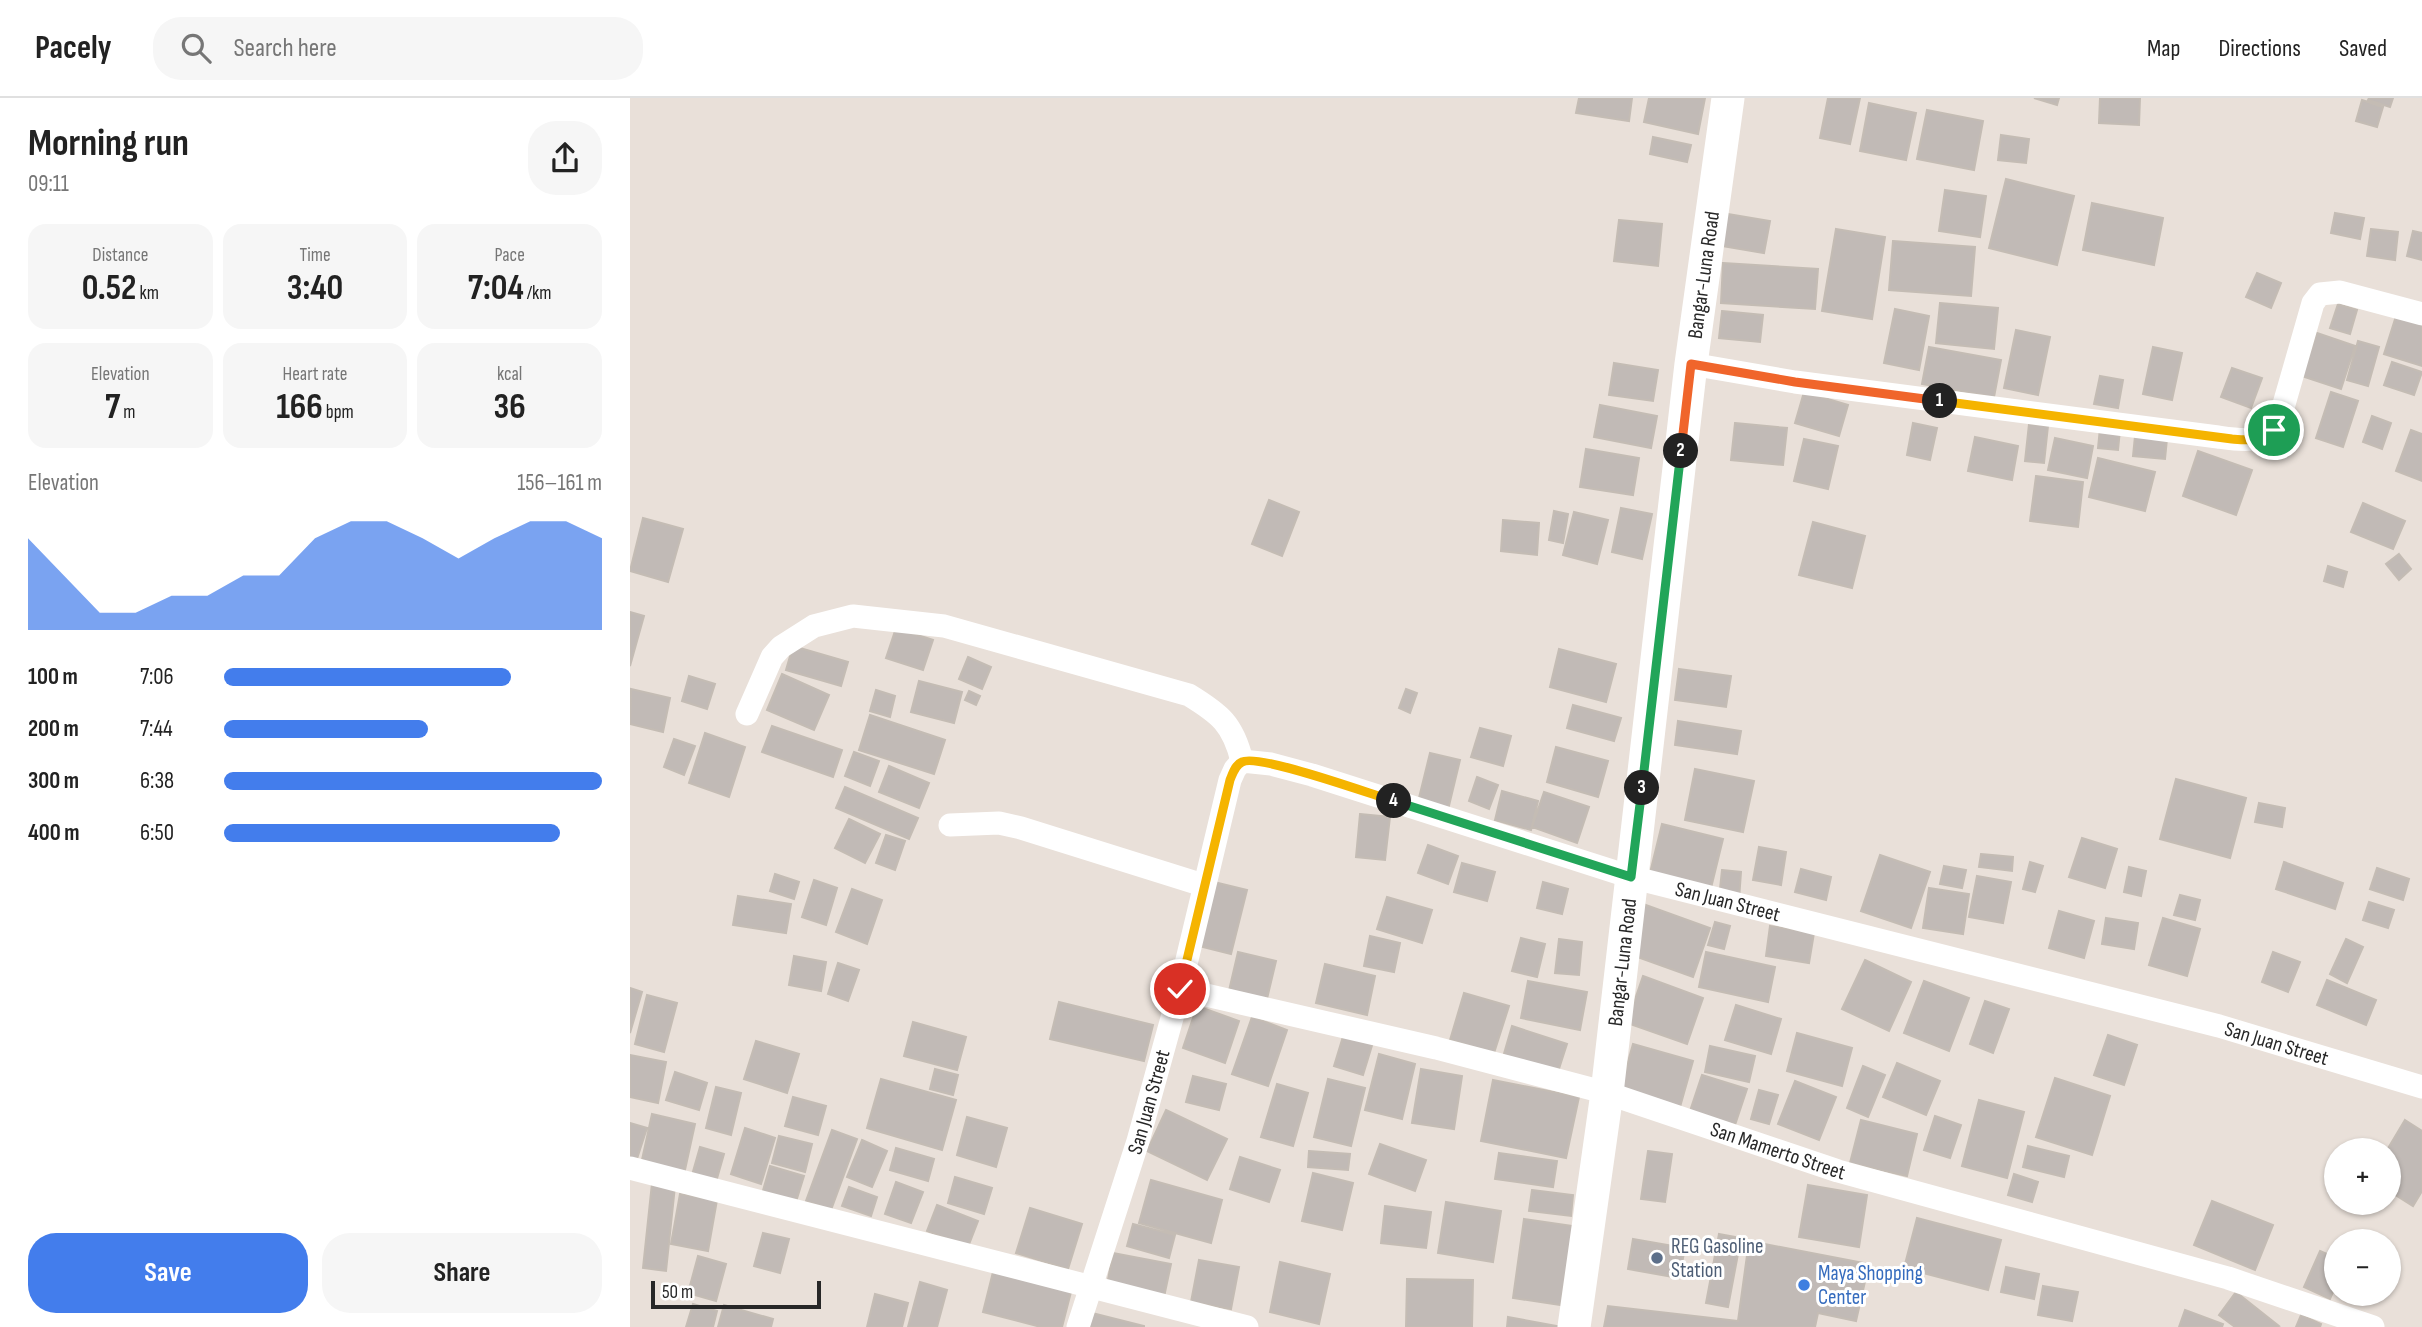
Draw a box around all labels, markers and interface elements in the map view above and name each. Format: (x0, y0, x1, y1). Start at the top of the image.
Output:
search box (153, 17, 643, 80)
text: Pacely (35, 28, 111, 68)
icon: search (177, 29, 215, 67)
text: Search here (233, 33, 337, 64)
text: Map (2147, 34, 2180, 63)
text: Directions (2218, 34, 2301, 63)
text: Saved (2339, 34, 2387, 63)
text: Morning run (28, 121, 189, 166)
button: share (528, 121, 602, 195)
text: 09:11 (28, 170, 69, 198)
street label: Bangar-Luna Road (1682, 210, 1725, 340)
text: Distance (92, 244, 148, 267)
text: Time (299, 244, 331, 267)
text: Pace (495, 244, 525, 267)
text: 0.52 (82, 267, 136, 310)
text: 3:40 (287, 267, 343, 310)
text: 7:04 (468, 267, 524, 310)
text: km (136, 282, 159, 305)
text: /km (524, 282, 551, 305)
text: Elevation (91, 363, 150, 386)
text: Heart rate (283, 363, 347, 386)
text: kcal (497, 363, 522, 386)
pin: 1 (1922, 384, 1958, 418)
text: 7 (105, 386, 120, 429)
text: 166 (276, 386, 323, 429)
text: 36 (494, 386, 526, 429)
text: 1 (1936, 389, 1943, 412)
pin (2244, 400, 2304, 460)
text: m (120, 401, 136, 424)
text: bpm (323, 401, 354, 424)
icon: arrive (2255, 411, 2293, 449)
pin: 2 (1664, 434, 1698, 468)
text: 2 (1676, 439, 1685, 462)
text: Elevation (28, 469, 99, 497)
text: 156–161 m (517, 469, 602, 497)
text: 100 m (28, 663, 78, 691)
text: 7:06 (140, 663, 174, 691)
text: 200 m (28, 715, 79, 743)
text: 7:44 (140, 715, 173, 743)
text: 300 m (28, 767, 79, 795)
text: 6:38 (140, 767, 174, 795)
pin: 3 (1625, 770, 1660, 806)
text: 3 (1637, 776, 1646, 799)
pin: 4 (1376, 784, 1412, 818)
text: 4 (1389, 789, 1398, 812)
text: 400 m (28, 819, 79, 847)
text: 6:50 (140, 819, 174, 847)
street label: San Juan Street (1673, 876, 1783, 927)
street label: Bangar-Luna Road (1602, 897, 1642, 1027)
pin (1150, 959, 1210, 1019)
icon: check (1161, 970, 1199, 1008)
street label: San Juan Street (2222, 1016, 2332, 1071)
street label: San Juan Street (1122, 1047, 1175, 1157)
street label: San Mamerto Street (1707, 1116, 1848, 1185)
map controls (2324, 1138, 2401, 1306)
button: + (2324, 1138, 2401, 1215)
button: − (2324, 1229, 2401, 1306)
button: Save (28, 1233, 308, 1313)
button: Share (322, 1233, 602, 1313)
place label: REG Gasoline Station (1671, 1234, 1763, 1283)
marker: REG Gasoline Station (1649, 1250, 1665, 1266)
place label: Maya Shopping Center (1818, 1261, 1923, 1310)
marker: Maya Shopping Center (1796, 1277, 1812, 1293)
scale bar (651, 1278, 821, 1310)
text: 50 m (662, 1281, 693, 1304)

